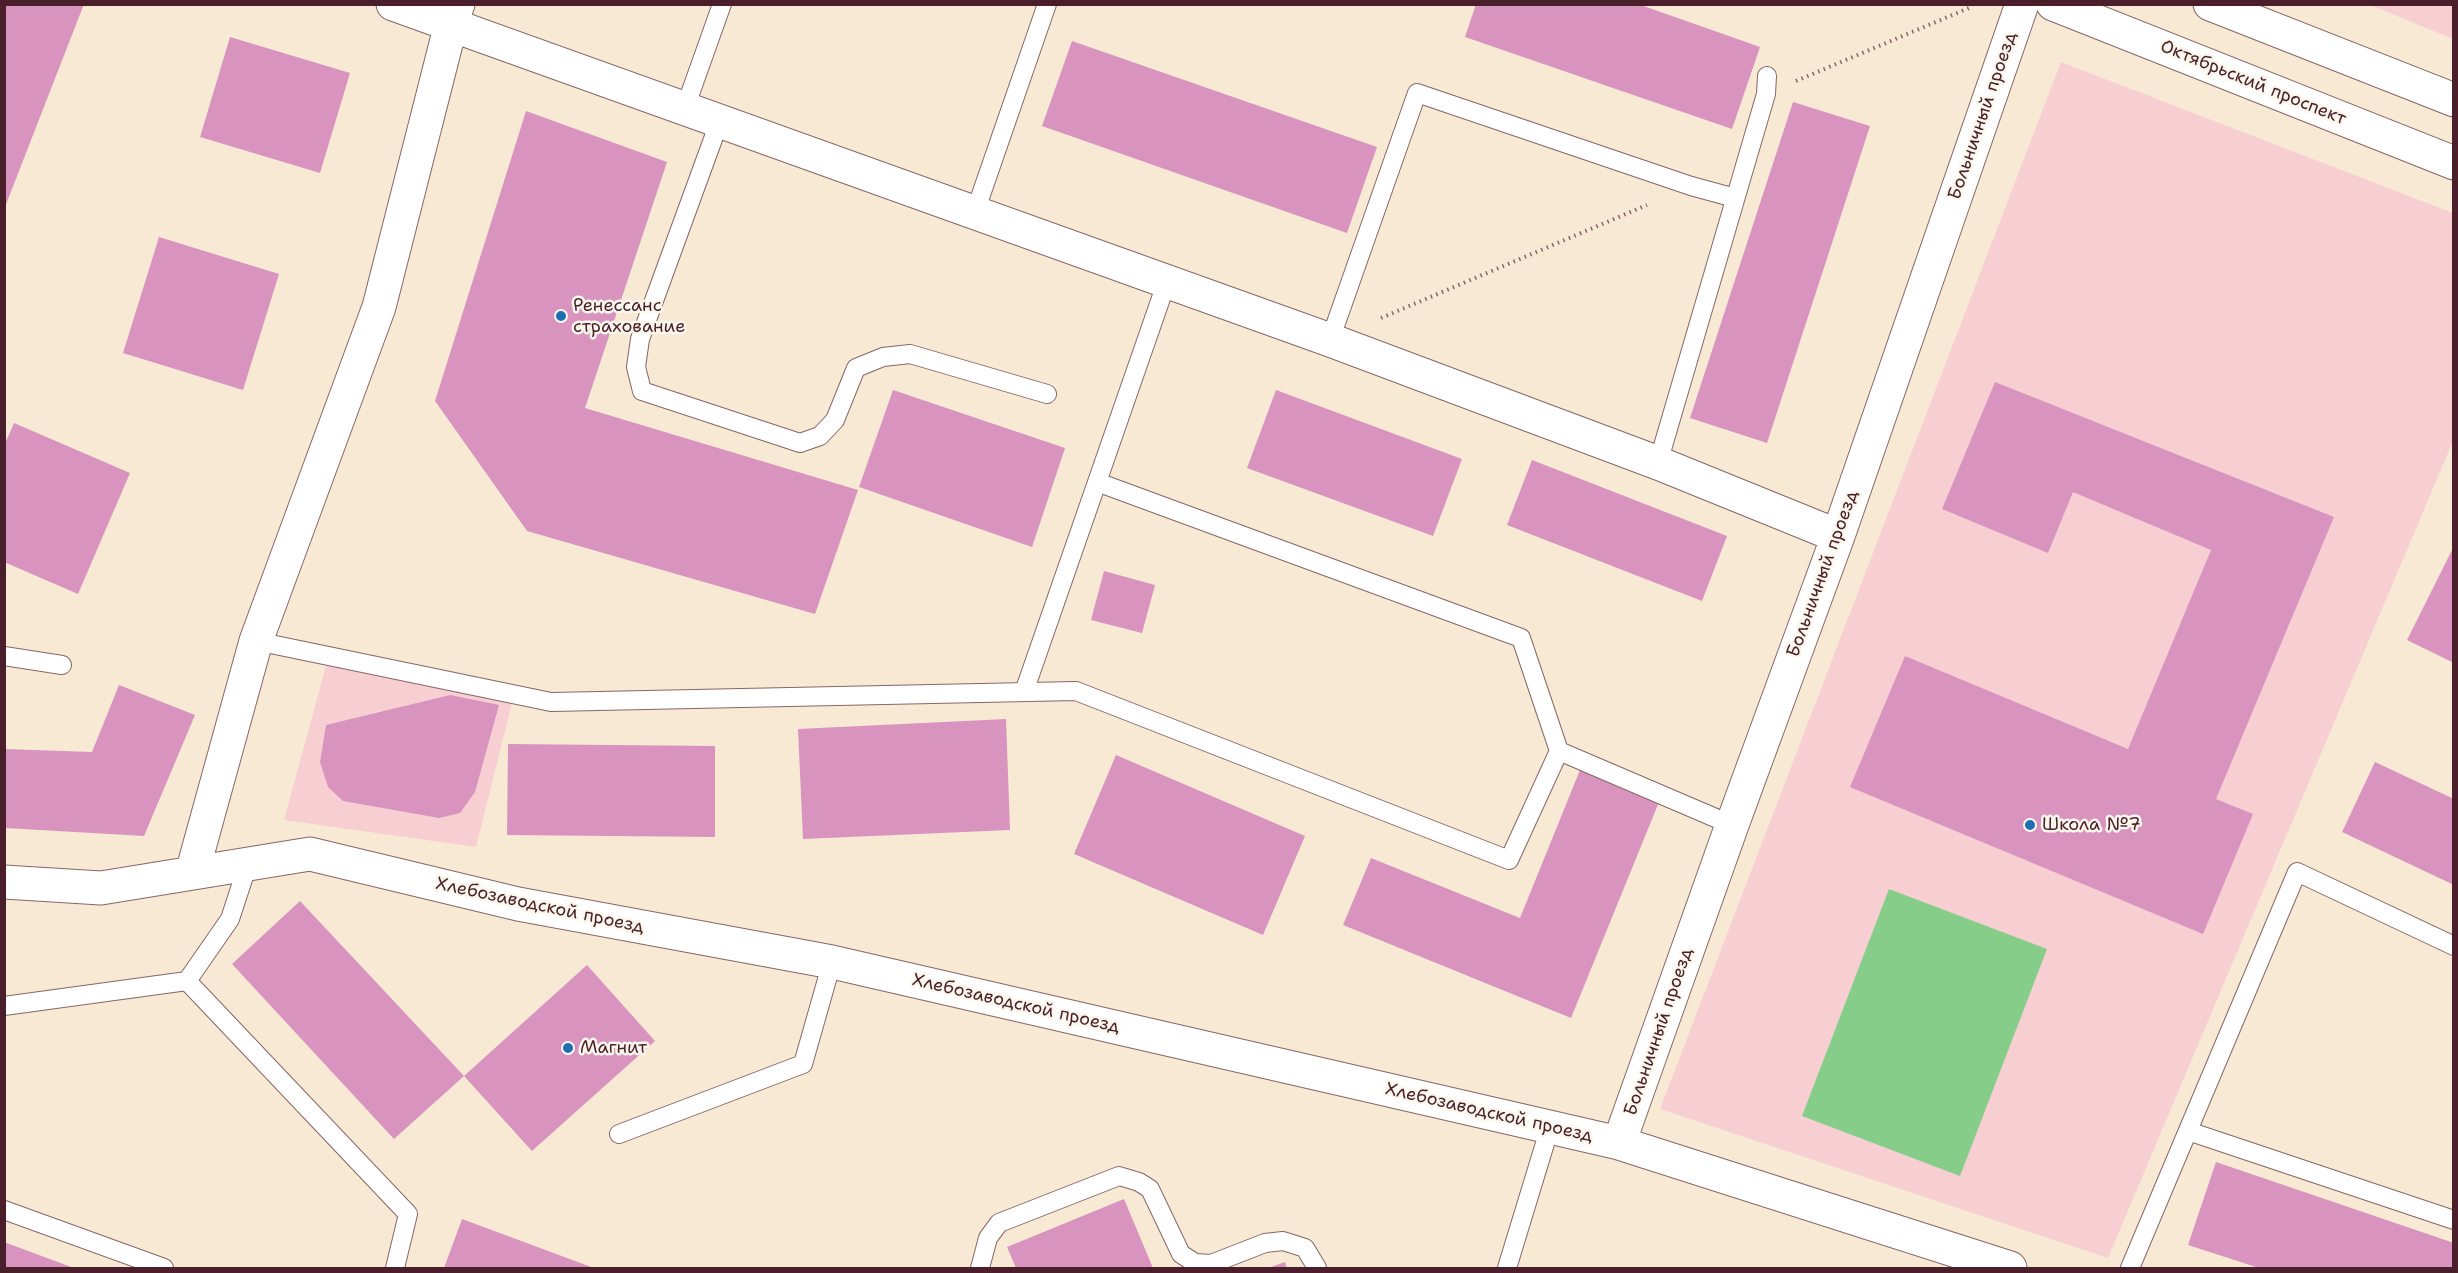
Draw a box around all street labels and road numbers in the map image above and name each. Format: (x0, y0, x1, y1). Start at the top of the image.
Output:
street label: Больничный проезд (1944, 29, 2022, 203)
street label: Октябрьский проспект (2157, 36, 2349, 130)
street label: Больничный проезд (1783, 488, 1863, 660)
street label: Хлебозаводской проезд (434, 873, 646, 939)
street label: Больничный проезд (1620, 945, 1698, 1119)
street label: Хлебозаводской проезд (910, 970, 1122, 1038)
street label: Хлебозаводской проезд (1383, 1079, 1595, 1147)

